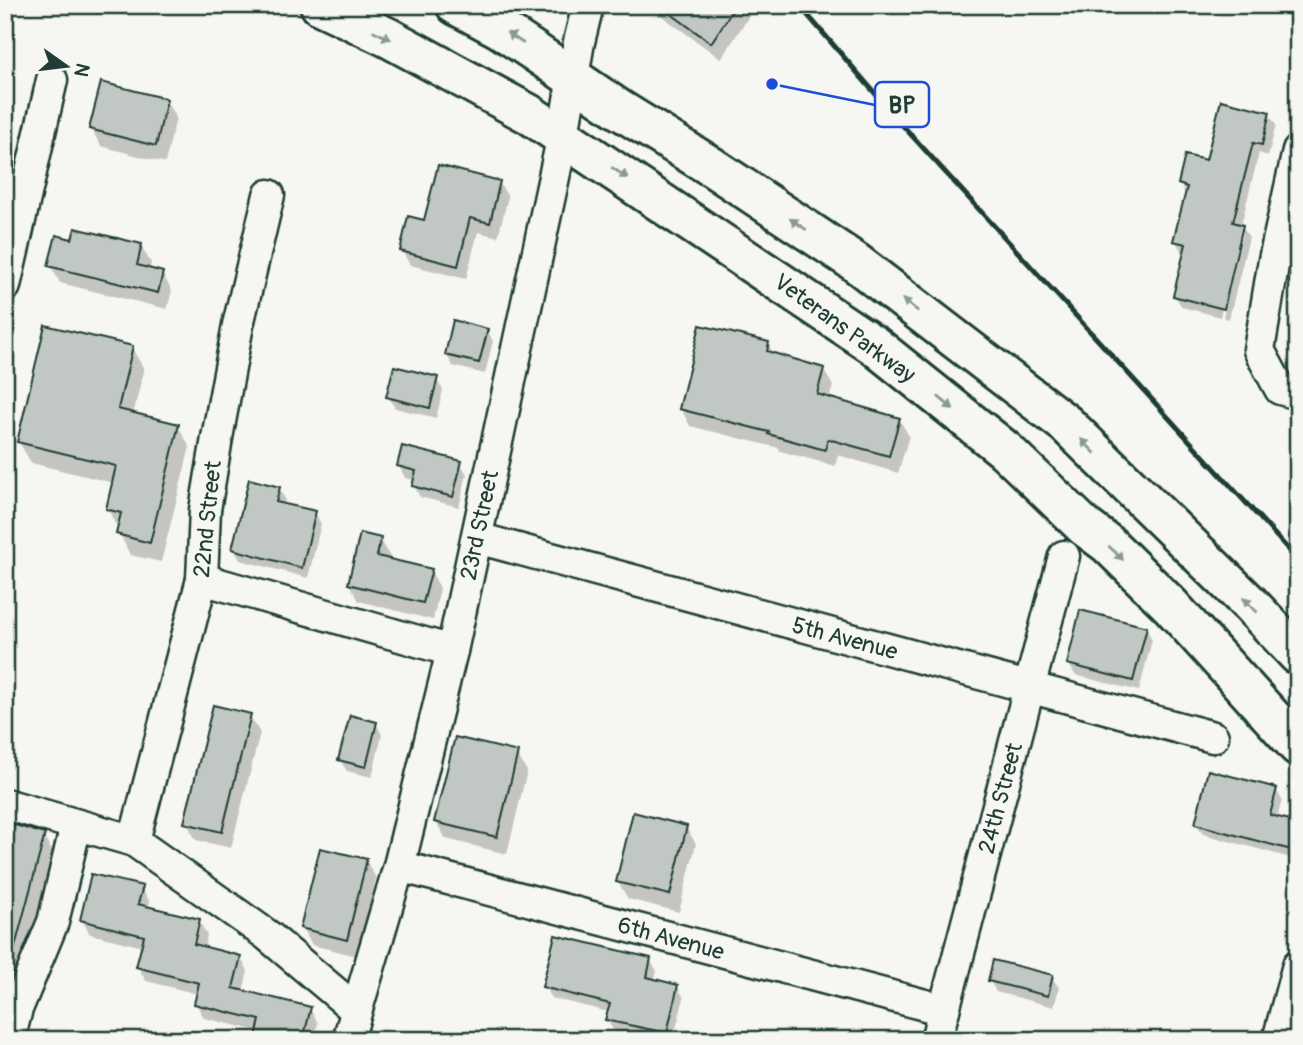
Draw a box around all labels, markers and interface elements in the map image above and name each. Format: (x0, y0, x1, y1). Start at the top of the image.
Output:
one-way arrow (372, 29, 392, 40)
north arrow (32, 32, 102, 102)
one-way arrow (505, 32, 525, 45)
text: N (68, 61, 95, 79)
callout: BP (875, 82, 929, 127)
text: BP (889, 91, 915, 120)
one-way arrow (611, 166, 629, 180)
one-way arrow (789, 217, 807, 231)
street label: Veterans Parkway (768, 267, 921, 390)
one-way arrow (901, 298, 919, 312)
one-way arrow (937, 395, 954, 410)
one-way arrow (1079, 438, 1096, 455)
street label: 22nd Street (187, 458, 228, 579)
street label: 23rd Street (454, 467, 505, 583)
one-way arrow (1108, 544, 1125, 561)
one-way arrow (1242, 597, 1259, 614)
street label: 5th Avenue (789, 610, 902, 667)
street label: 24th Street (972, 739, 1029, 857)
street label: 6th Avenue (614, 910, 728, 967)

